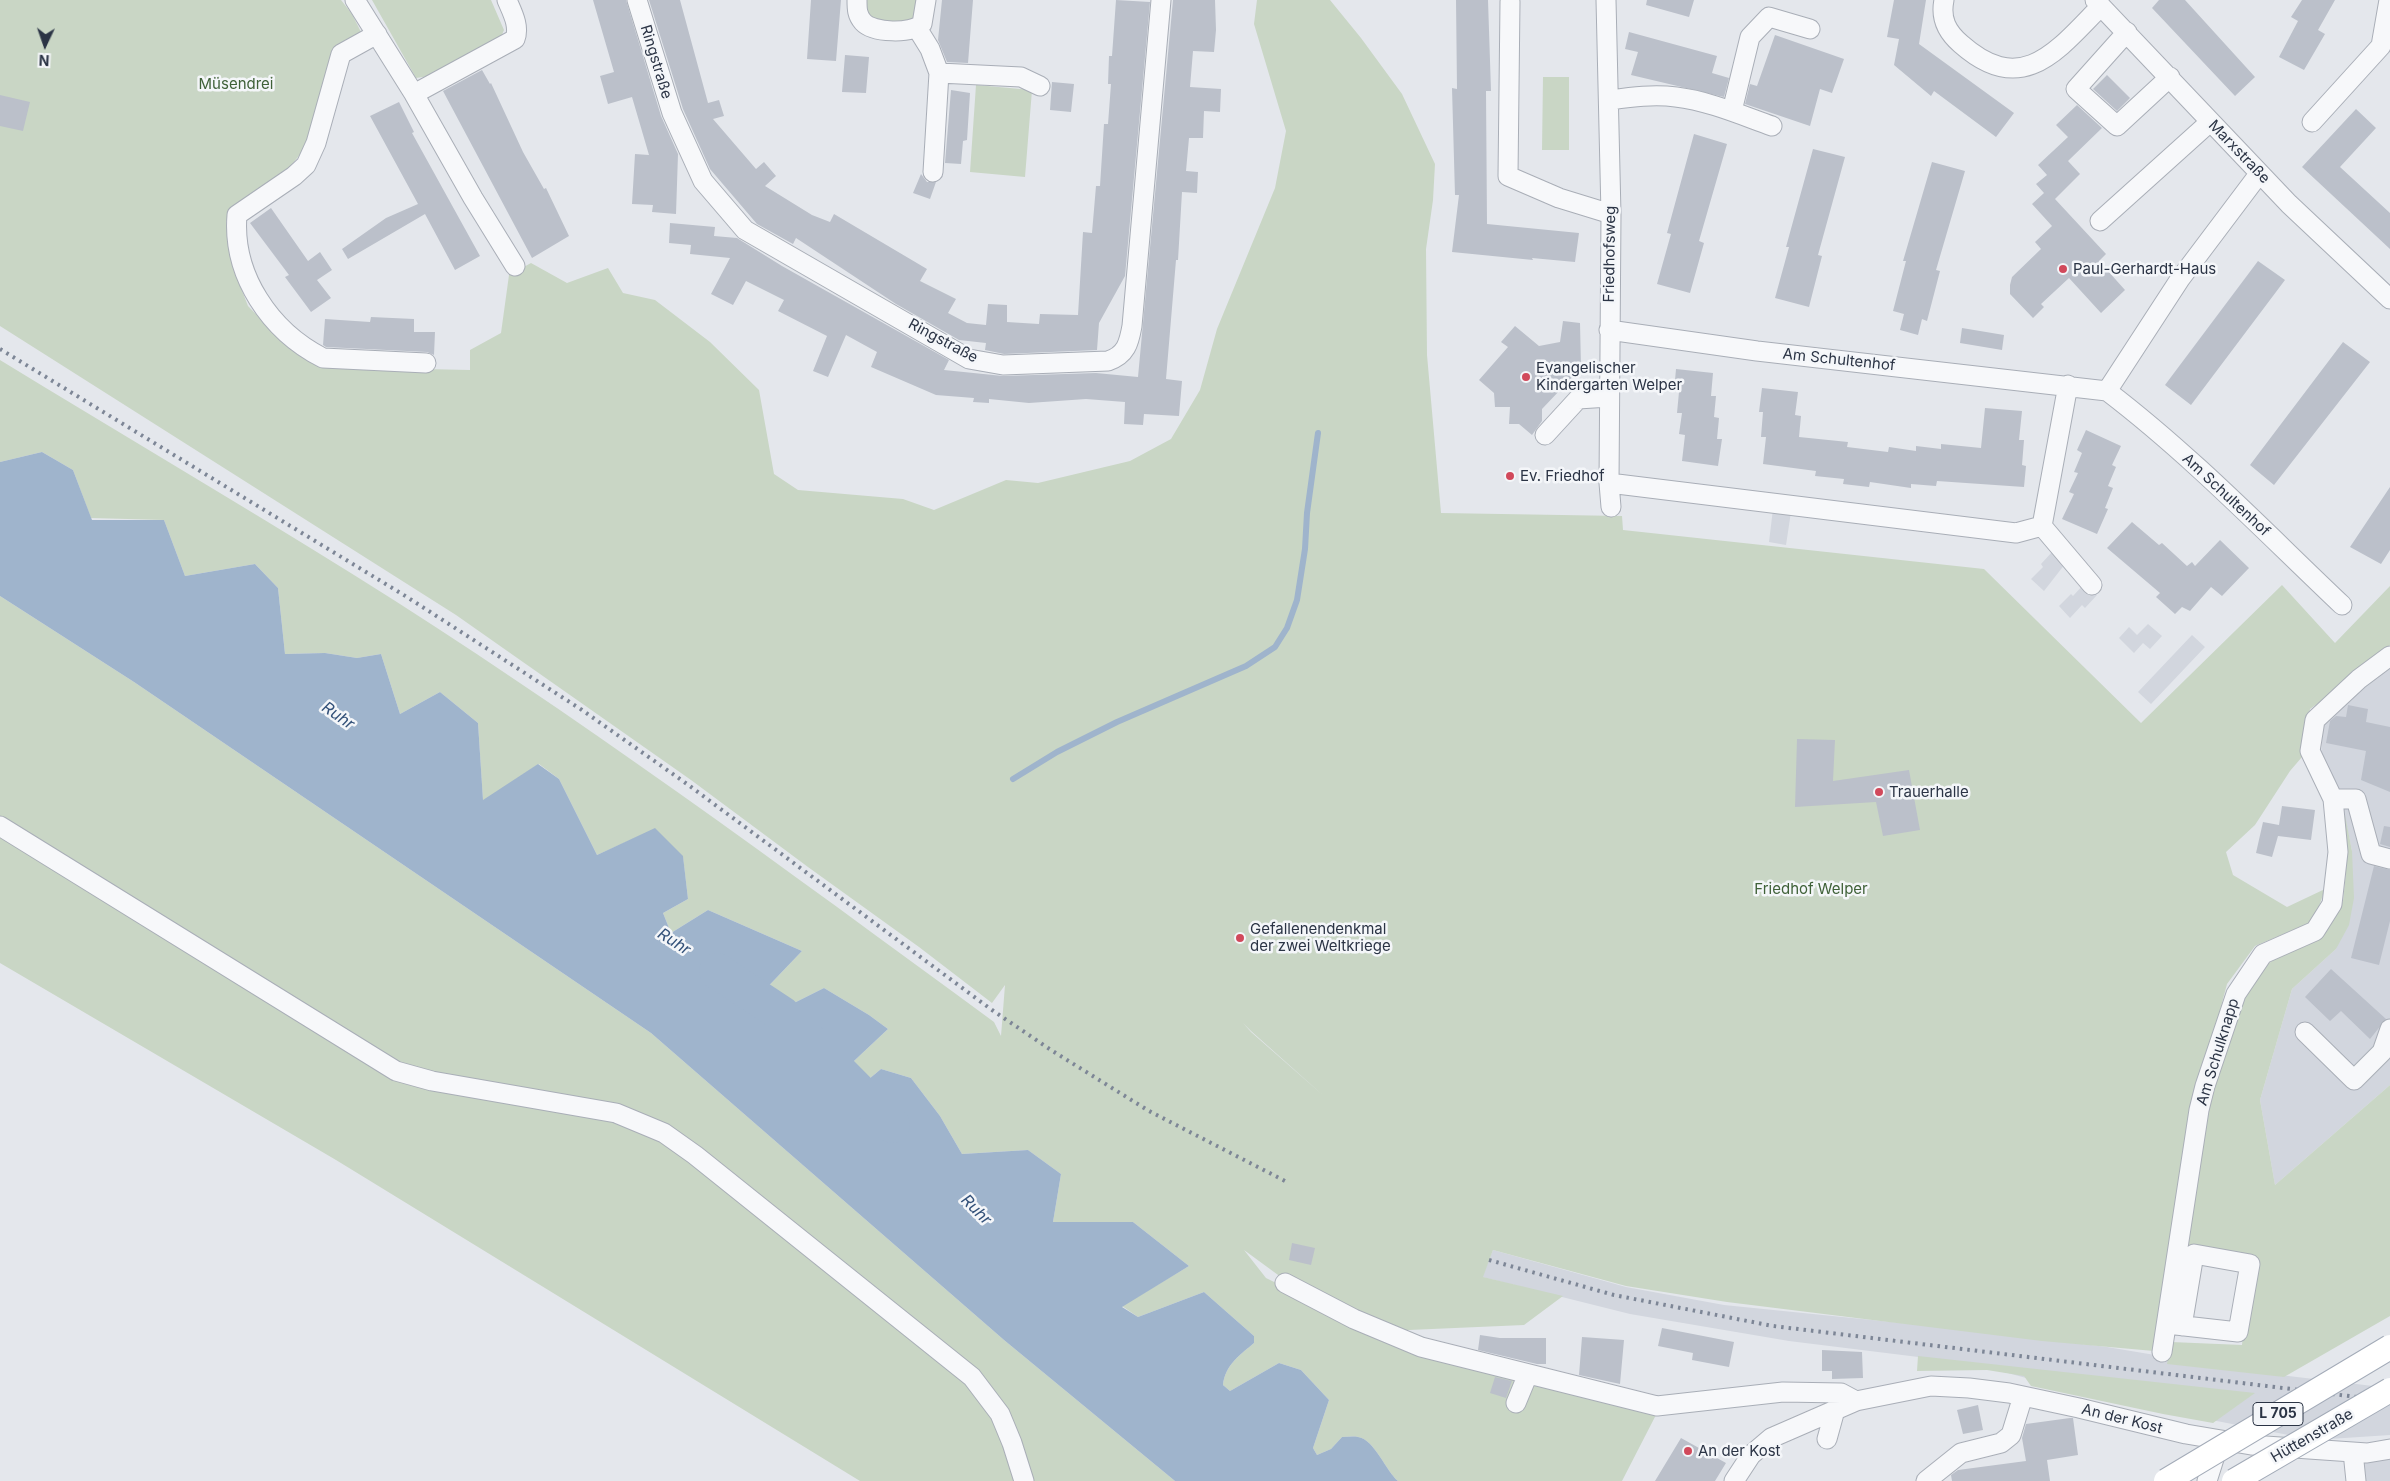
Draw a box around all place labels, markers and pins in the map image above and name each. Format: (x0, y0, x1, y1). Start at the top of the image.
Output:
place label: Paul-Gerhardt-Haus (2073, 260, 2216, 278)
marker: Paul-Gerhardt-Haus (2057, 263, 2069, 275)
place label: Evangelischer Kindergarten Welper (1536, 359, 1682, 394)
marker: Evangelischer Kindergarten Welper (1520, 371, 1532, 383)
place label: Ev. Friedhof (1520, 467, 1605, 485)
marker: Ev. Friedhof (1504, 470, 1516, 482)
place label: Trauerhalle (1889, 783, 1969, 801)
marker: Trauerhalle (1873, 786, 1885, 798)
place label: Gefallenendenkmal der zwei Weltkriege (1250, 920, 1391, 955)
marker: Gefallenendenkmal der zwei Weltkriege (1234, 932, 1246, 944)
place label: An der Kost (1698, 1442, 1781, 1460)
marker: An der Kost (1682, 1445, 1694, 1457)

